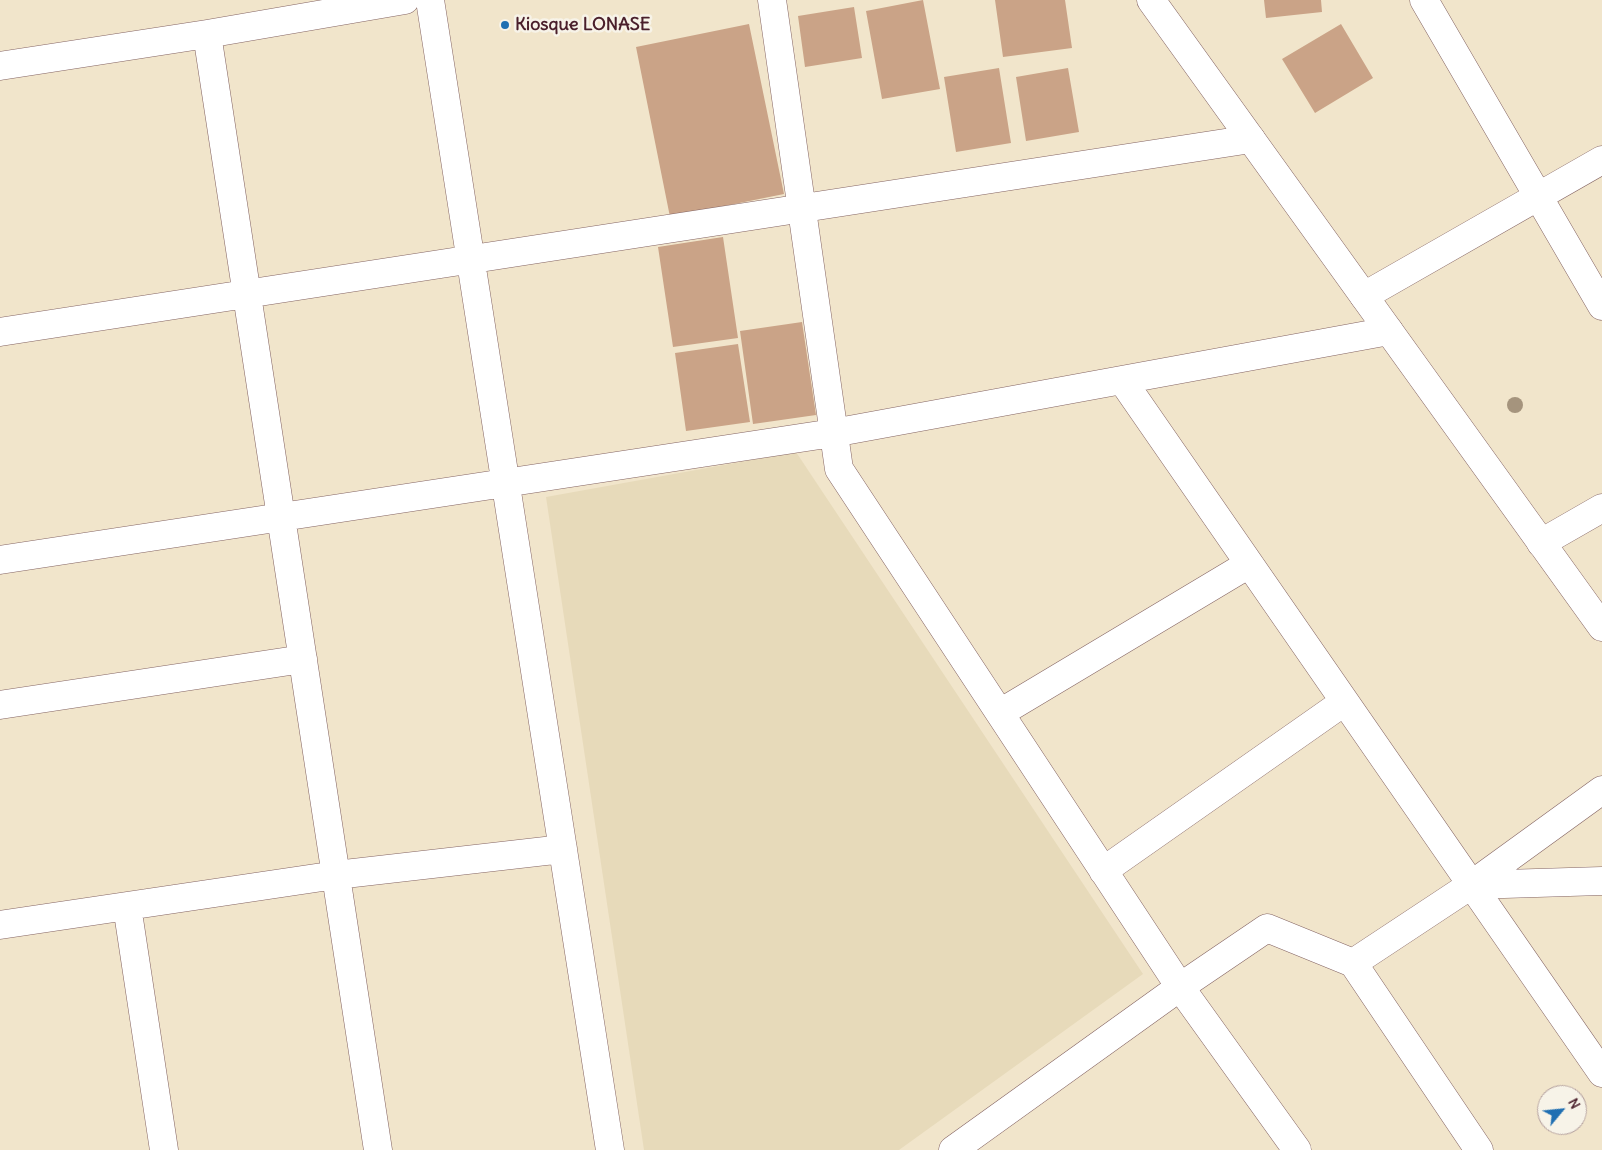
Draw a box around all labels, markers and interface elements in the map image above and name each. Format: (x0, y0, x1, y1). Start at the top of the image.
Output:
place label: Kiosque LONASE (515, 14, 650, 36)
marker: Kiosque LONASE (499, 19, 511, 31)
north arrow (1537, 1085, 1587, 1135)
text: N (1564, 1095, 1585, 1112)

